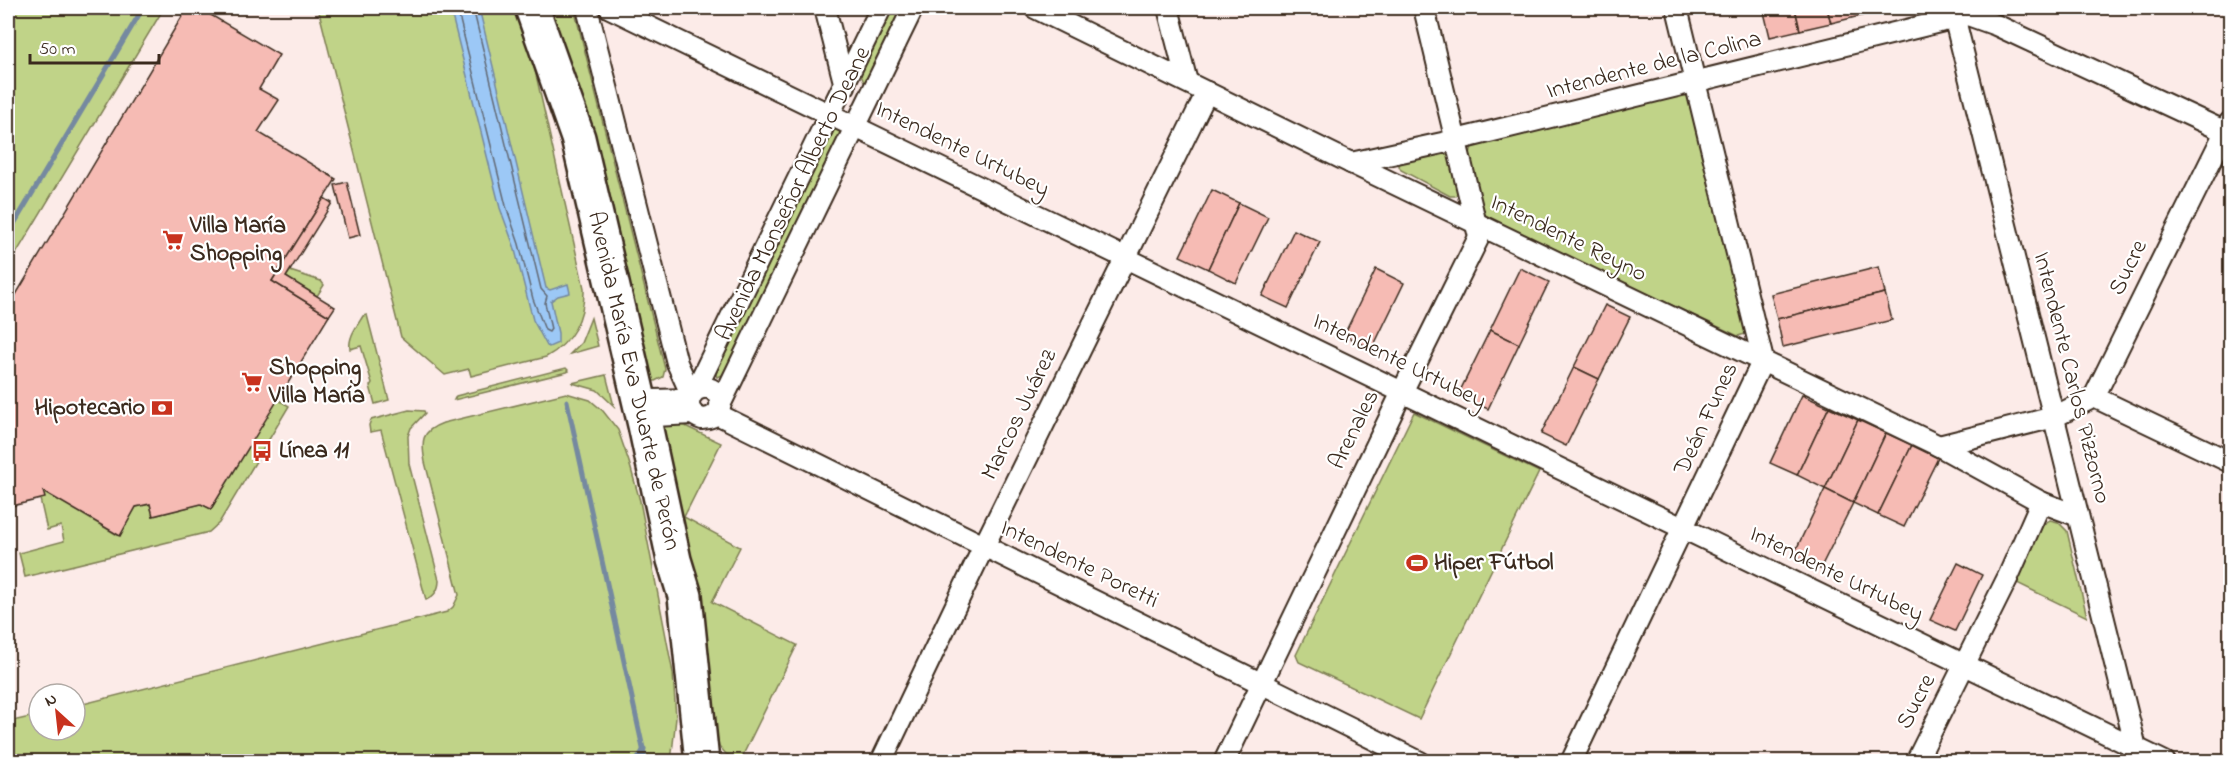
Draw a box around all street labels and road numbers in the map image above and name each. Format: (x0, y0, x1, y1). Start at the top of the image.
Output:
street label: Intendente de la Colina (1543, 22, 1765, 110)
street label: Avenida Monseñor Alberto Deane (707, 41, 881, 347)
street label: Intendente Urtubey (868, 93, 1055, 208)
street label: Intendente Reyno (1483, 186, 1652, 293)
street label: Avenida María Eva Duarte de Perón (577, 208, 689, 554)
street label: Sucre (2101, 234, 2158, 302)
street label: Intendente Carlos Pizzorno (2023, 248, 2119, 508)
street label: Intendente Urtubey (1305, 305, 1492, 420)
street label: Marcos Juárez (973, 343, 1067, 487)
street label: Deán Funes (1665, 357, 1748, 482)
street label: Arenales (1321, 384, 1389, 476)
street label: Intendente Poretti (994, 511, 1164, 619)
street label: Intendente Urtubey (1742, 518, 1929, 633)
street label: Sucre (1888, 668, 1946, 736)

